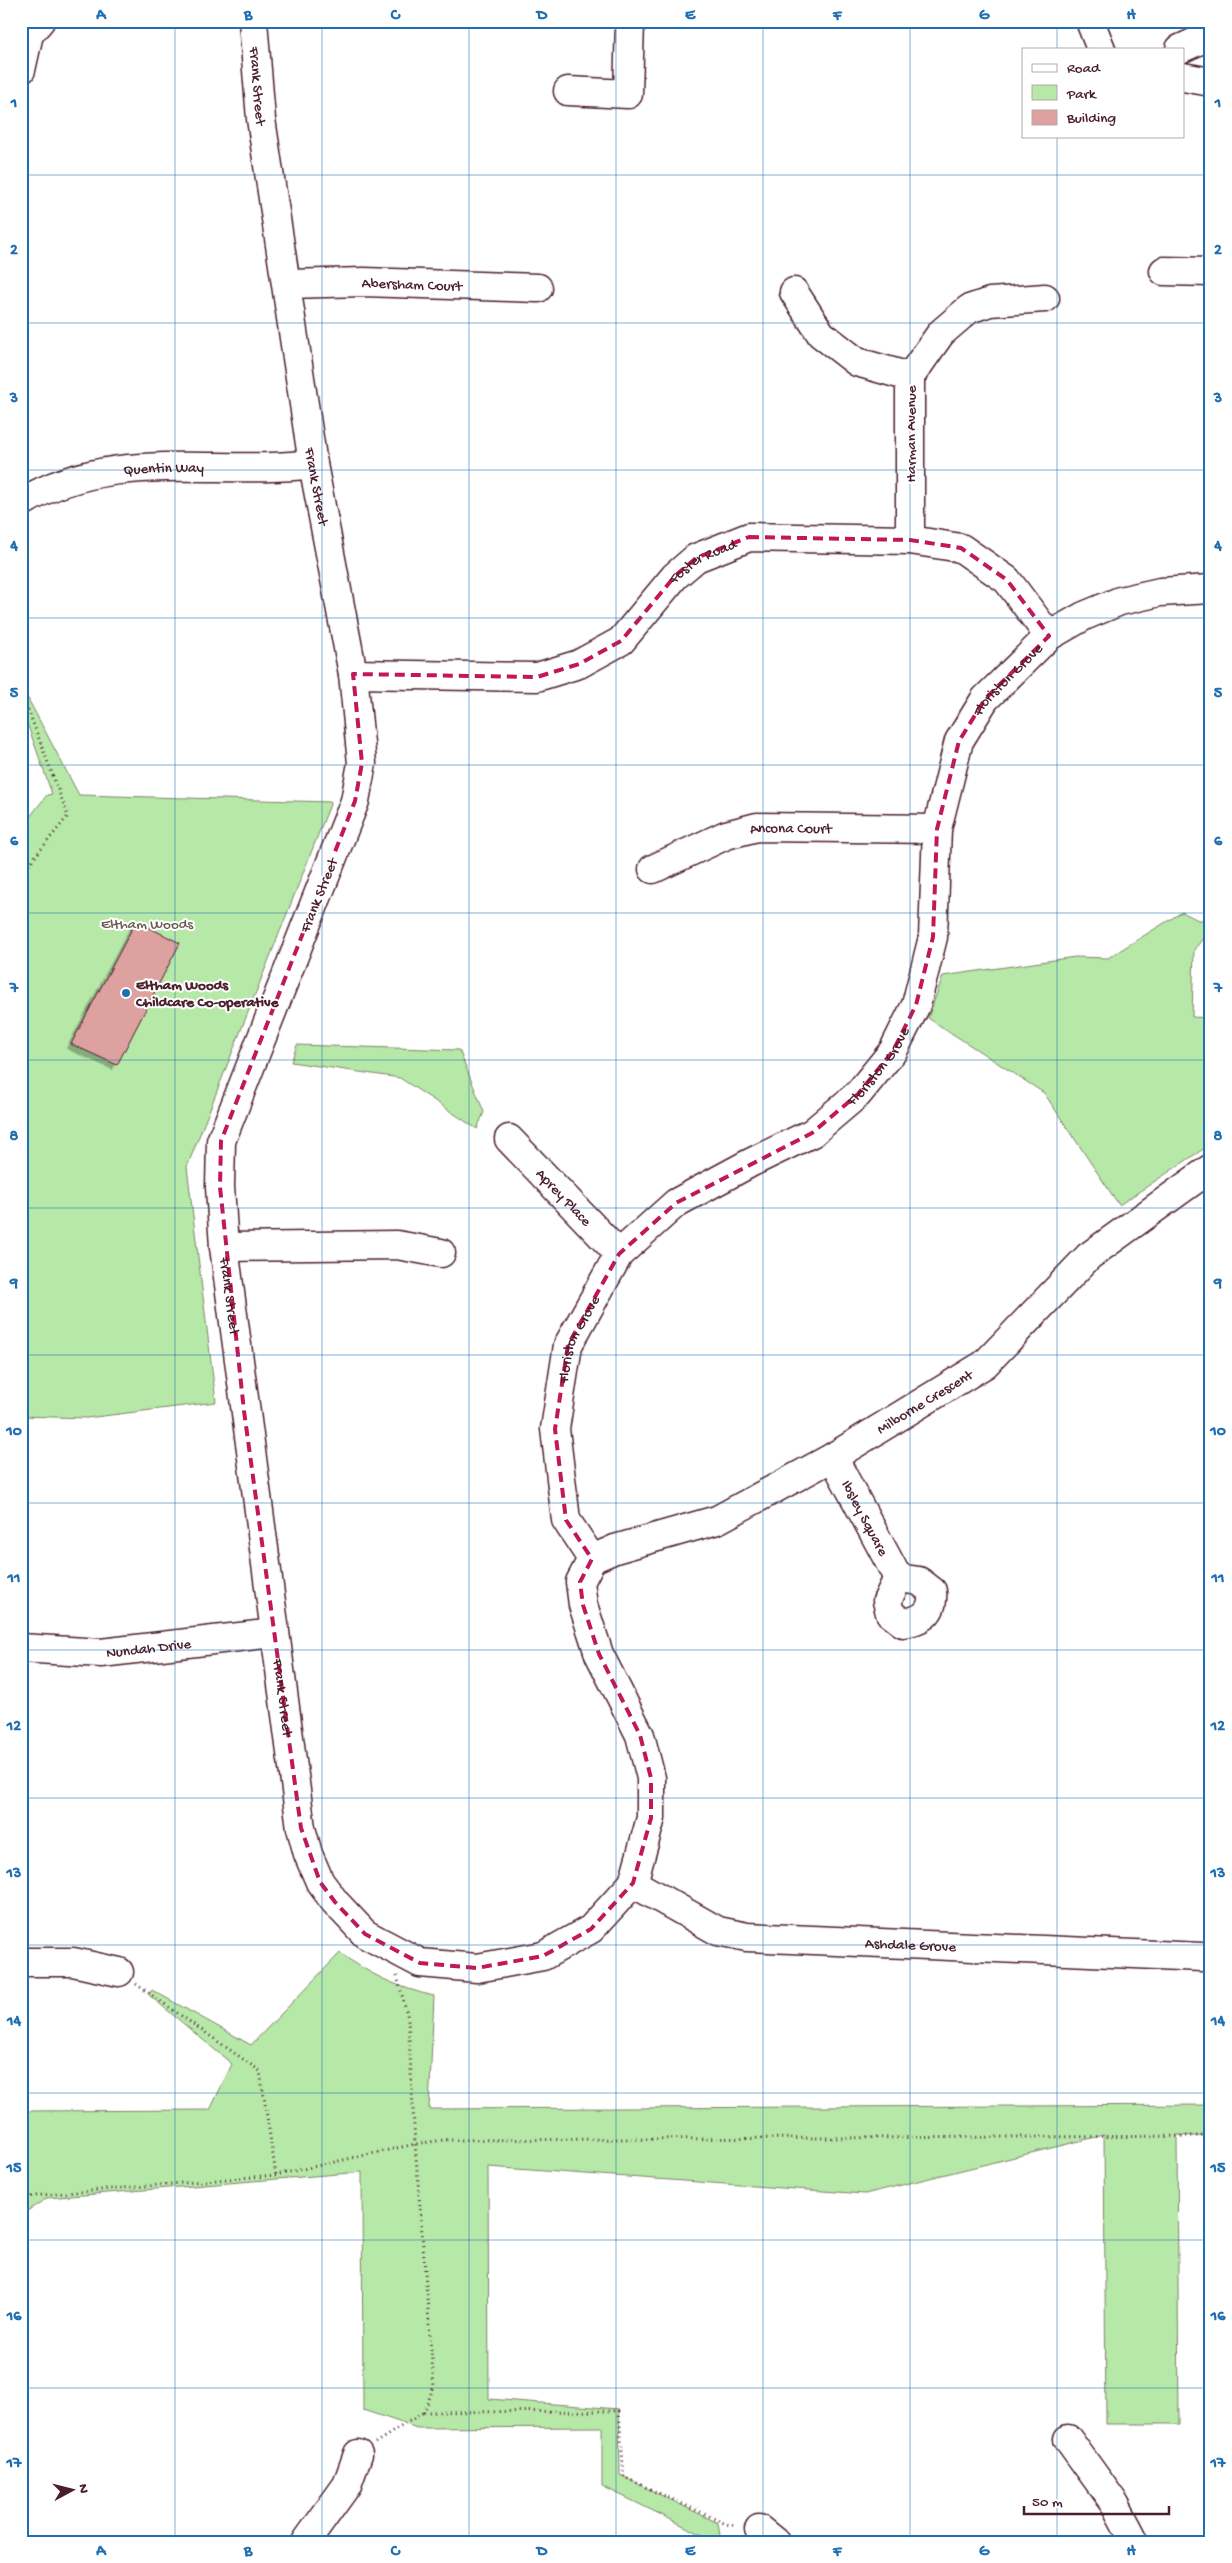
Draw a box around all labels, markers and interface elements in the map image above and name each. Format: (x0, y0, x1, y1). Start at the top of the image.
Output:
text: A (95, 7, 107, 26)
text: B (243, 7, 253, 26)
text: C (390, 7, 401, 26)
text: D (535, 7, 548, 26)
text: E (685, 7, 696, 26)
text: F (832, 7, 843, 26)
text: G (979, 7, 990, 26)
text: H (1126, 7, 1136, 26)
street label: Frank Street (244, 45, 269, 128)
legend (1022, 48, 1184, 138)
text: Road (1067, 60, 1101, 78)
text: Park (1066, 86, 1097, 104)
text: 1 (10, 95, 17, 114)
text: 1 (1214, 95, 1221, 114)
text: Building (1066, 110, 1116, 128)
text: 2 (10, 242, 18, 261)
text: 2 (1214, 242, 1222, 261)
street label: Abersham Court (361, 275, 464, 296)
street label: Harman Avenue (903, 385, 921, 482)
text: 3 (9, 390, 18, 409)
text: 3 (1213, 390, 1222, 409)
street label: Frank Street (300, 446, 332, 529)
street label: Quentin Way (123, 460, 205, 480)
street label: Foster Road (665, 535, 740, 589)
text: 4 (9, 538, 18, 557)
text: 4 (1213, 538, 1222, 557)
street label: Floriston Grove (969, 640, 1047, 721)
text: 5 (10, 685, 19, 704)
text: 5 (1214, 685, 1223, 704)
street label: Ancona Court (748, 820, 834, 840)
text: 6 (10, 833, 19, 852)
text: 6 (1214, 833, 1223, 852)
street label: Frank Street (296, 854, 344, 937)
park label: Eltham Woods (101, 916, 193, 934)
place label: Eltham Woods Childcare Co-operative (135, 977, 280, 1012)
text: 7 (9, 980, 19, 999)
text: 7 (1213, 980, 1223, 999)
marker: Eltham Woods Childcare Co-operative (120, 987, 132, 999)
street label: Floriston Grove (843, 1024, 915, 1111)
text: 8 (10, 1128, 19, 1147)
text: 8 (1214, 1128, 1223, 1147)
street label: Aprey Place (531, 1166, 595, 1231)
street label: Frank Street (214, 1255, 243, 1338)
text: 9 (9, 1275, 18, 1294)
text: 9 (1213, 1275, 1222, 1294)
street label: Floriston Grove (555, 1293, 605, 1386)
street label: Milborne Crescent (874, 1366, 978, 1439)
text: 10 (5, 1423, 22, 1442)
text: 10 (1209, 1423, 1226, 1442)
street label: Ibsley Square (836, 1478, 892, 1560)
text: 11 (7, 1570, 20, 1589)
text: 11 (1211, 1570, 1224, 1589)
street label: Nundah Drive (105, 1636, 192, 1663)
street label: Frank Street (267, 1656, 296, 1740)
text: 12 (6, 1718, 21, 1737)
text: 12 (1210, 1718, 1225, 1737)
text: 13 (6, 1865, 21, 1884)
text: 13 (1210, 1865, 1225, 1884)
street label: Ashdale Grove (865, 1935, 957, 1957)
text: 14 (6, 2013, 21, 2032)
text: 14 (1210, 2013, 1225, 2032)
text: 15 (6, 2160, 22, 2179)
text: 15 (1210, 2160, 1226, 2179)
text: 16 (6, 2308, 22, 2327)
text: 16 (1210, 2308, 1226, 2327)
text: 17 (6, 2455, 22, 2474)
text: 17 (1210, 2455, 1226, 2474)
north arrow (48, 2466, 98, 2516)
text: N (73, 2483, 91, 2494)
scale bar (1024, 2483, 1170, 2515)
text: 50 m (1032, 2494, 1063, 2512)
text: A (95, 2543, 107, 2562)
text: B (243, 2543, 253, 2562)
text: C (390, 2543, 401, 2562)
text: D (535, 2543, 548, 2562)
text: E (685, 2543, 696, 2562)
text: F (832, 2543, 843, 2562)
text: G (979, 2543, 990, 2562)
text: H (1126, 2543, 1136, 2562)

